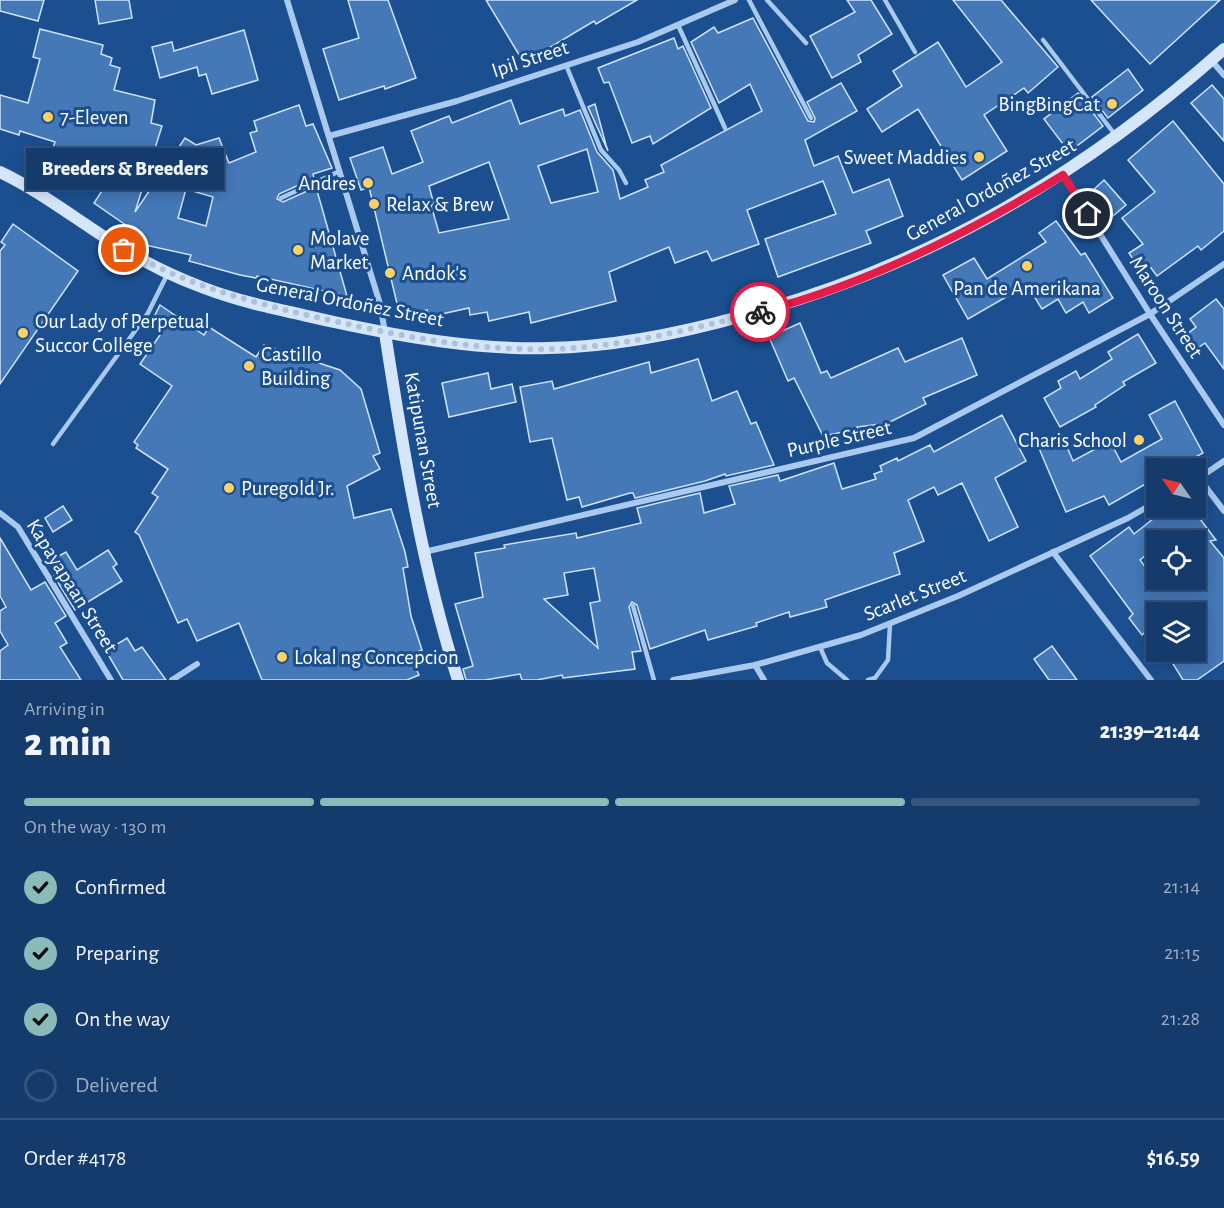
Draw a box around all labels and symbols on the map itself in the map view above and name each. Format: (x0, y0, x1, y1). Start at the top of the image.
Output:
street label: Ipil Street (489, 37, 571, 81)
place label: BingBingCat (998, 94, 1100, 115)
marker: BingBingCat (1105, 97, 1119, 111)
place label: 7-Eleven (60, 107, 129, 128)
marker: 7-Eleven (41, 110, 55, 124)
street label: General Ordoñez Street (903, 135, 1080, 245)
place label: Sweet Maddies (844, 147, 967, 168)
callout: Breeders & Breeders (25, 148, 223, 190)
marker: Sweet Maddies (972, 150, 986, 164)
place label: Andres (298, 173, 356, 194)
marker: Andres (361, 176, 375, 190)
pin (1062, 188, 1113, 239)
place label: Relax & Brew (386, 194, 494, 215)
marker: Relax & Brew (367, 197, 381, 211)
pin (98, 224, 149, 275)
place label: Molave Market (310, 228, 369, 273)
marker: Molave Market (291, 243, 305, 257)
street label: Maroon Street (1125, 252, 1207, 362)
marker: Pan de Amerikana (1020, 259, 1034, 273)
place label: Andok's (402, 263, 467, 284)
marker: Andok's (383, 266, 397, 280)
street label: General Ordoñez Street (255, 274, 446, 331)
place label: Pan de Amerikana (953, 278, 1101, 299)
courier (730, 282, 790, 342)
place label: Our Lady of Perpetual Succor College (35, 311, 210, 356)
marker: Our Lady of Perpetual Succor College (16, 326, 30, 340)
place label: Castillo Building (261, 344, 331, 389)
marker: Castillo Building (242, 359, 256, 373)
street label: Katipunan Street (401, 370, 445, 510)
street label: Purple Street (785, 417, 893, 461)
place label: Charis School (1018, 430, 1127, 451)
marker: Charis School (1132, 433, 1146, 447)
north arrow (1146, 458, 1206, 518)
place label: Puregold Jr. (241, 478, 335, 499)
marker: Puregold Jr. (222, 481, 236, 495)
street label: Kapayapaan Street (23, 516, 122, 657)
street label: Scarlet Street (861, 565, 969, 625)
place label: Lokal ng Concepcion (294, 647, 459, 668)
marker: Lokal ng Concepcion (275, 650, 289, 664)

